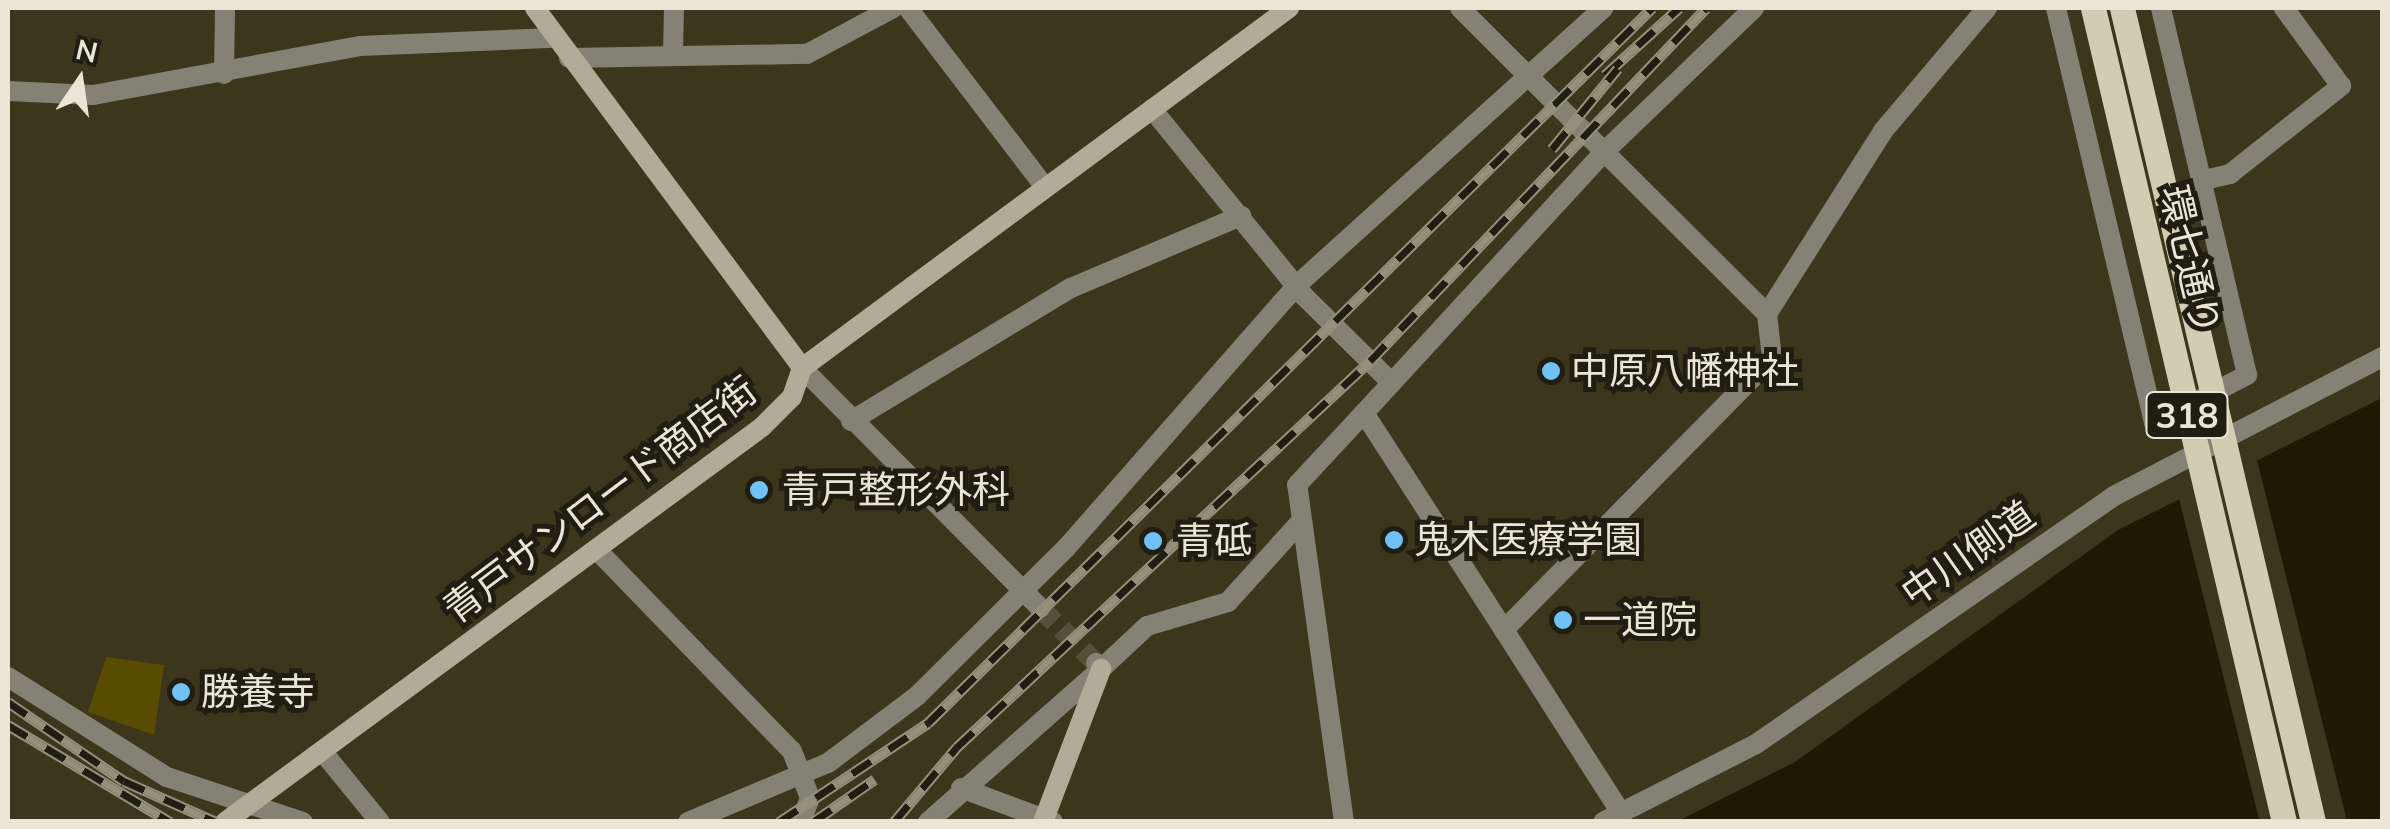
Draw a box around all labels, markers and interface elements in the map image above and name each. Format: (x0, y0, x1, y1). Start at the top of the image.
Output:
north arrow (30, 30, 130, 130)
text: N (73, 31, 101, 70)
street label: 環七通り (2151, 181, 2229, 339)
place label: 中原八幡神社 (1571, 348, 1799, 394)
marker: 中原八幡神社 (1540, 360, 1562, 382)
street label: 青戸サンロード商店街 (435, 367, 765, 633)
road number: 318 (2144, 385, 2230, 445)
place label: 青戸整形外科 (782, 467, 1010, 513)
marker: 青戸整形外科 (746, 477, 772, 503)
street label: 中川側道 (1893, 492, 2043, 616)
place label: 鬼木医療学園 (1414, 517, 1642, 563)
place label: 青砥 (1176, 518, 1252, 564)
marker: 青砥 (1140, 528, 1166, 554)
marker: 鬼木医療学園 (1383, 529, 1405, 551)
place label: 一道院 (1583, 597, 1697, 643)
marker: 一道院 (1552, 609, 1574, 631)
place label: 勝養寺 (201, 669, 315, 715)
marker: 勝養寺 (170, 681, 192, 703)

